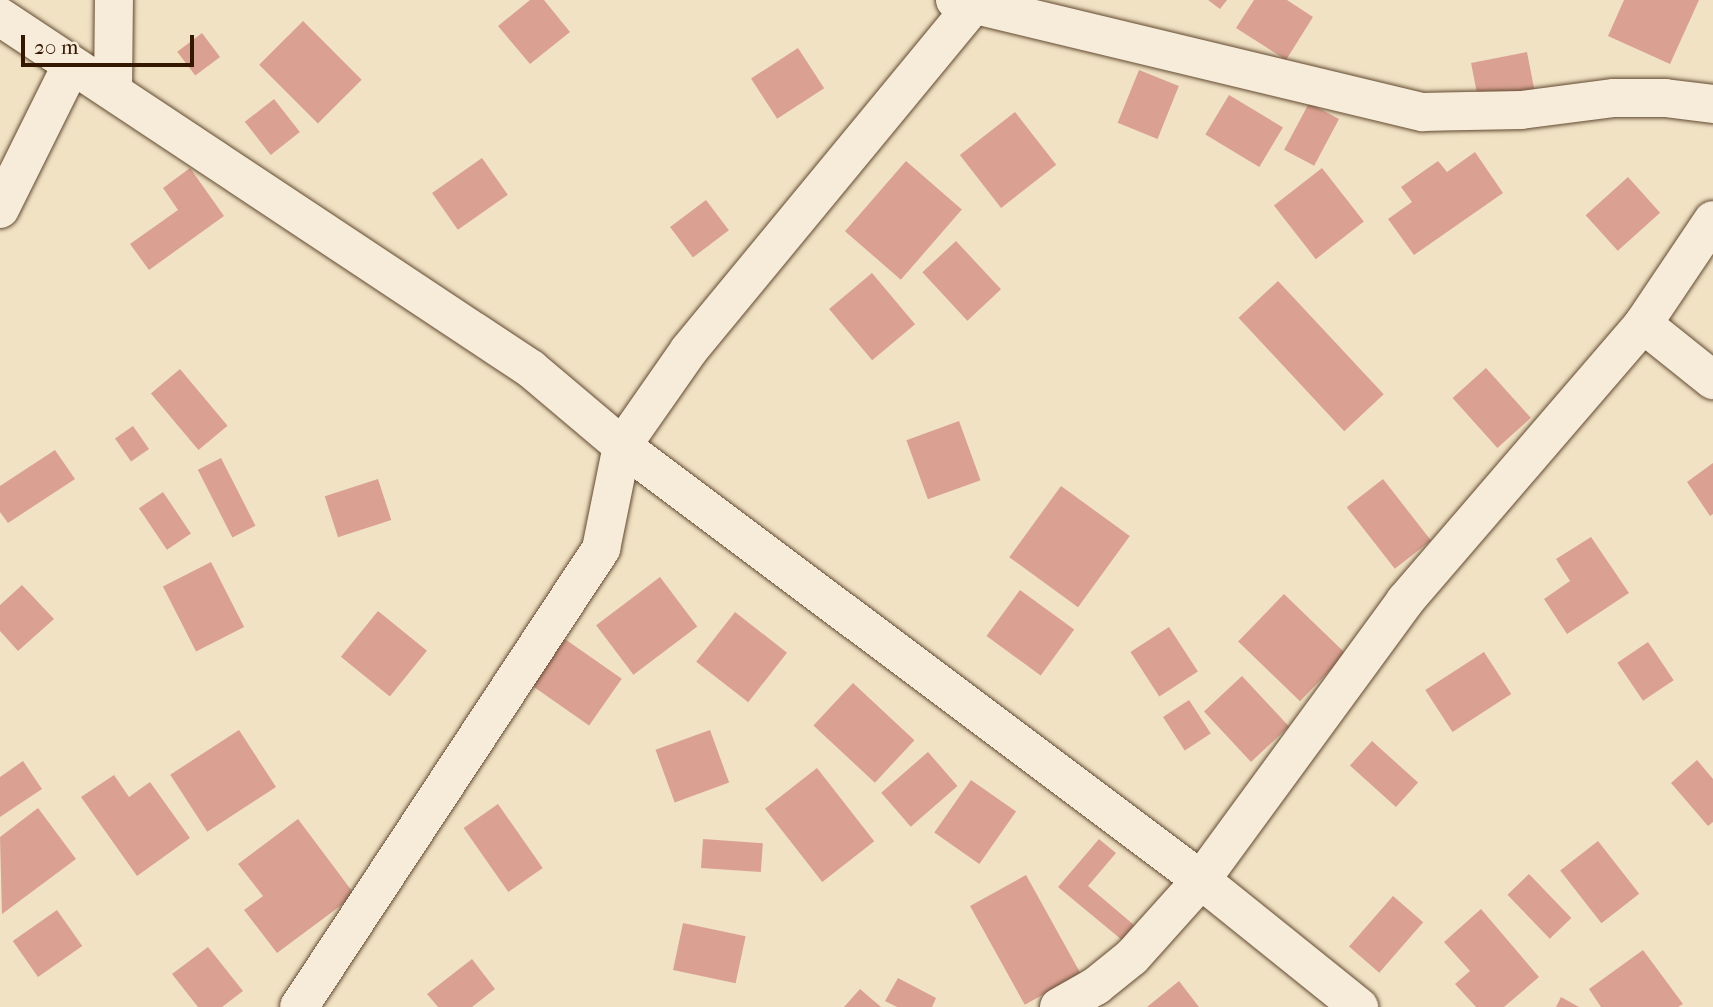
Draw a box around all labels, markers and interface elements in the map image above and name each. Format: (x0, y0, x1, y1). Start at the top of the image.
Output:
scale bar (24, 21, 198, 65)
text: 20 m (34, 35, 78, 59)

